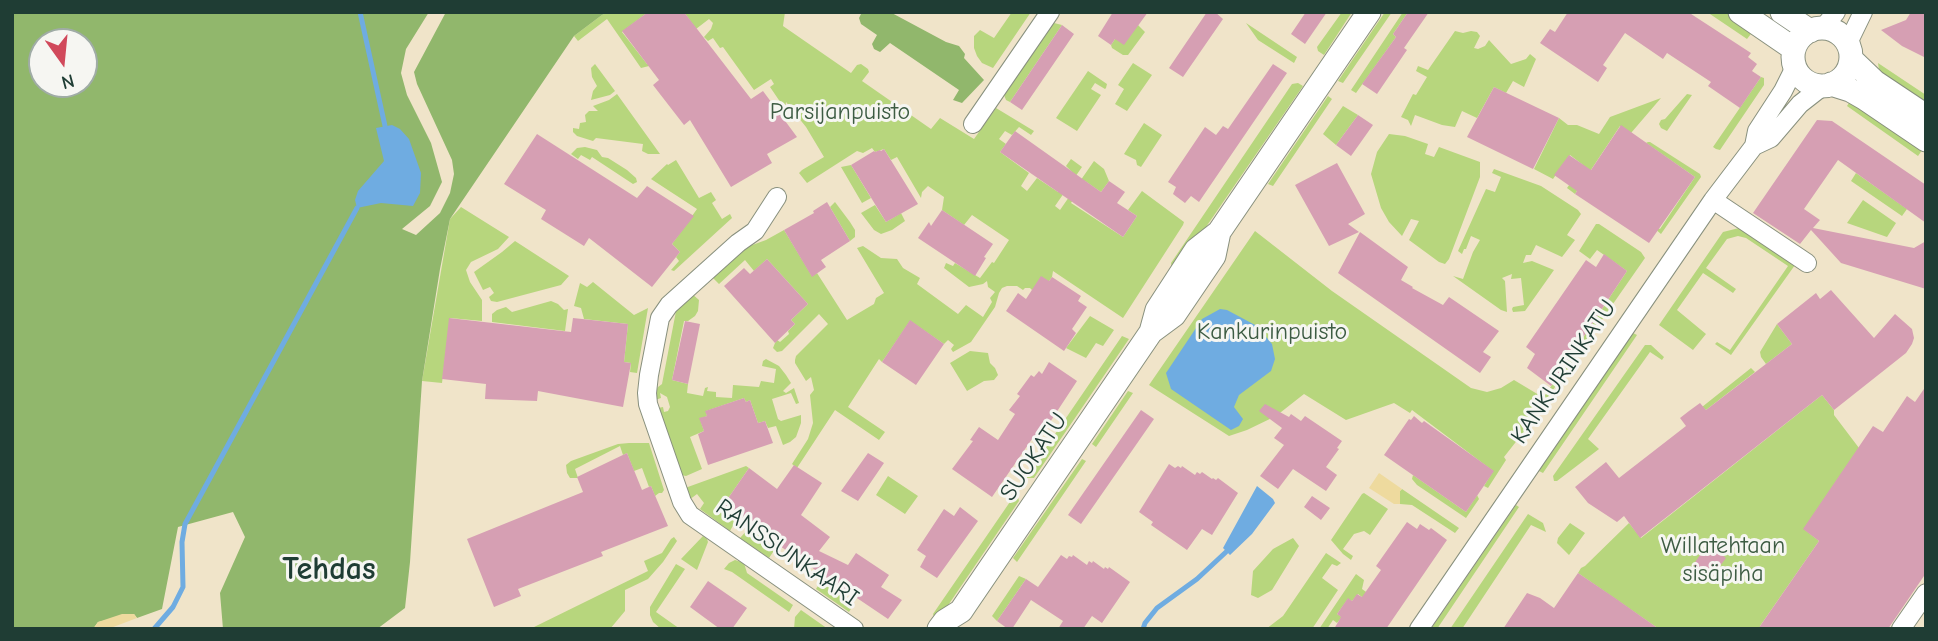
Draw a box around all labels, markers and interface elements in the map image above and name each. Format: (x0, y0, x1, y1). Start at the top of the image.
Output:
north arrow (28, 28, 98, 98)
text: N (59, 69, 77, 94)
park label: Parsijanpuisto (770, 98, 910, 126)
street label: KANKURINKATU (1505, 295, 1623, 449)
park label: Kankurinpuisto (1197, 318, 1347, 346)
street label: SUOKATU (994, 408, 1074, 506)
street label: RANSSUNKAARI (710, 493, 864, 613)
park label: Willatehtaan sisäpiha (1661, 532, 1785, 588)
district label: Tehdas (282, 551, 376, 589)

